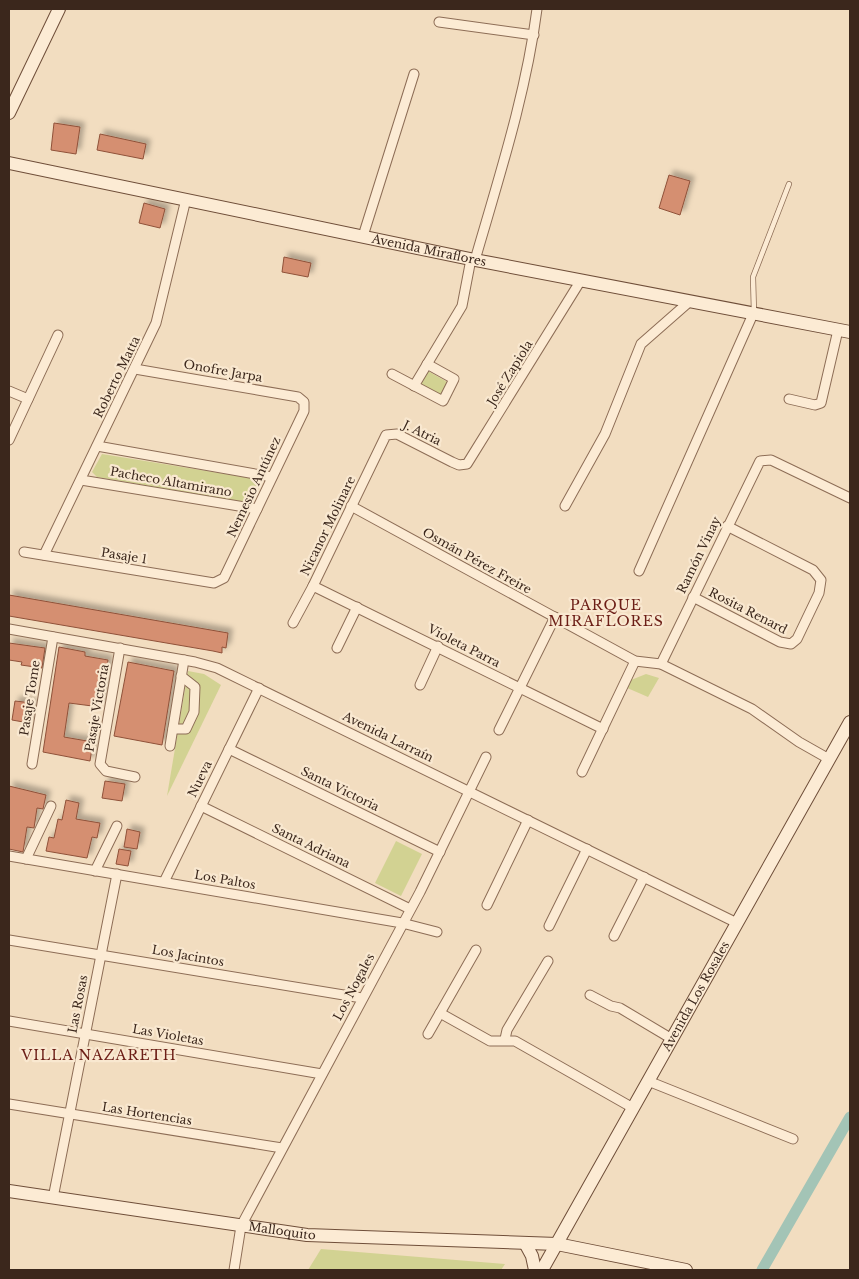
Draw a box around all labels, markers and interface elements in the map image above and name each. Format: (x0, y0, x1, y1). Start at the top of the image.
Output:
street label: Avenida Miraflores (370, 231, 488, 269)
street label: Roberto Matta (90, 333, 143, 420)
street label: José Zapiola (482, 337, 536, 410)
street label: Onofre Jarpa (182, 356, 264, 385)
street label: J. Atria (399, 416, 444, 448)
street label: Nemesio Antúnez (224, 434, 284, 540)
street label: Pacheco Altamirano (109, 463, 233, 500)
street label: Nicanor Molinare (297, 473, 358, 578)
street label: Ramón Vinay (673, 514, 724, 596)
street label: Osmán Pérez Freire (420, 524, 534, 597)
street label: Pasaje 1 (100, 544, 148, 567)
street label: Rosita Renard (706, 584, 790, 637)
district label: PARQUE MIRAFLORES (548, 596, 664, 630)
street label: Violeta Parra (425, 620, 503, 670)
street label: Pasaje Tome (16, 659, 43, 737)
street label: Pasaje Victoria (81, 662, 112, 753)
street label: Avenida Larraín (340, 708, 436, 765)
street label: Nueva (184, 758, 215, 800)
street label: Santa Victoria (299, 763, 382, 814)
street label: Santa Adriana (270, 820, 353, 871)
street label: Los Paltos (193, 867, 257, 892)
street label: Avenida Los Rosales (658, 938, 732, 1055)
street label: Los Jacintos (151, 942, 225, 969)
street label: Los Nogales (330, 951, 378, 1023)
street label: Las Rosas (65, 974, 91, 1034)
street label: Las Violetas (131, 1021, 205, 1048)
district label: VILLA NAZARETH (20, 1046, 177, 1064)
street label: Las Hortencias (101, 1099, 193, 1128)
street label: Malloquito (247, 1218, 316, 1242)

